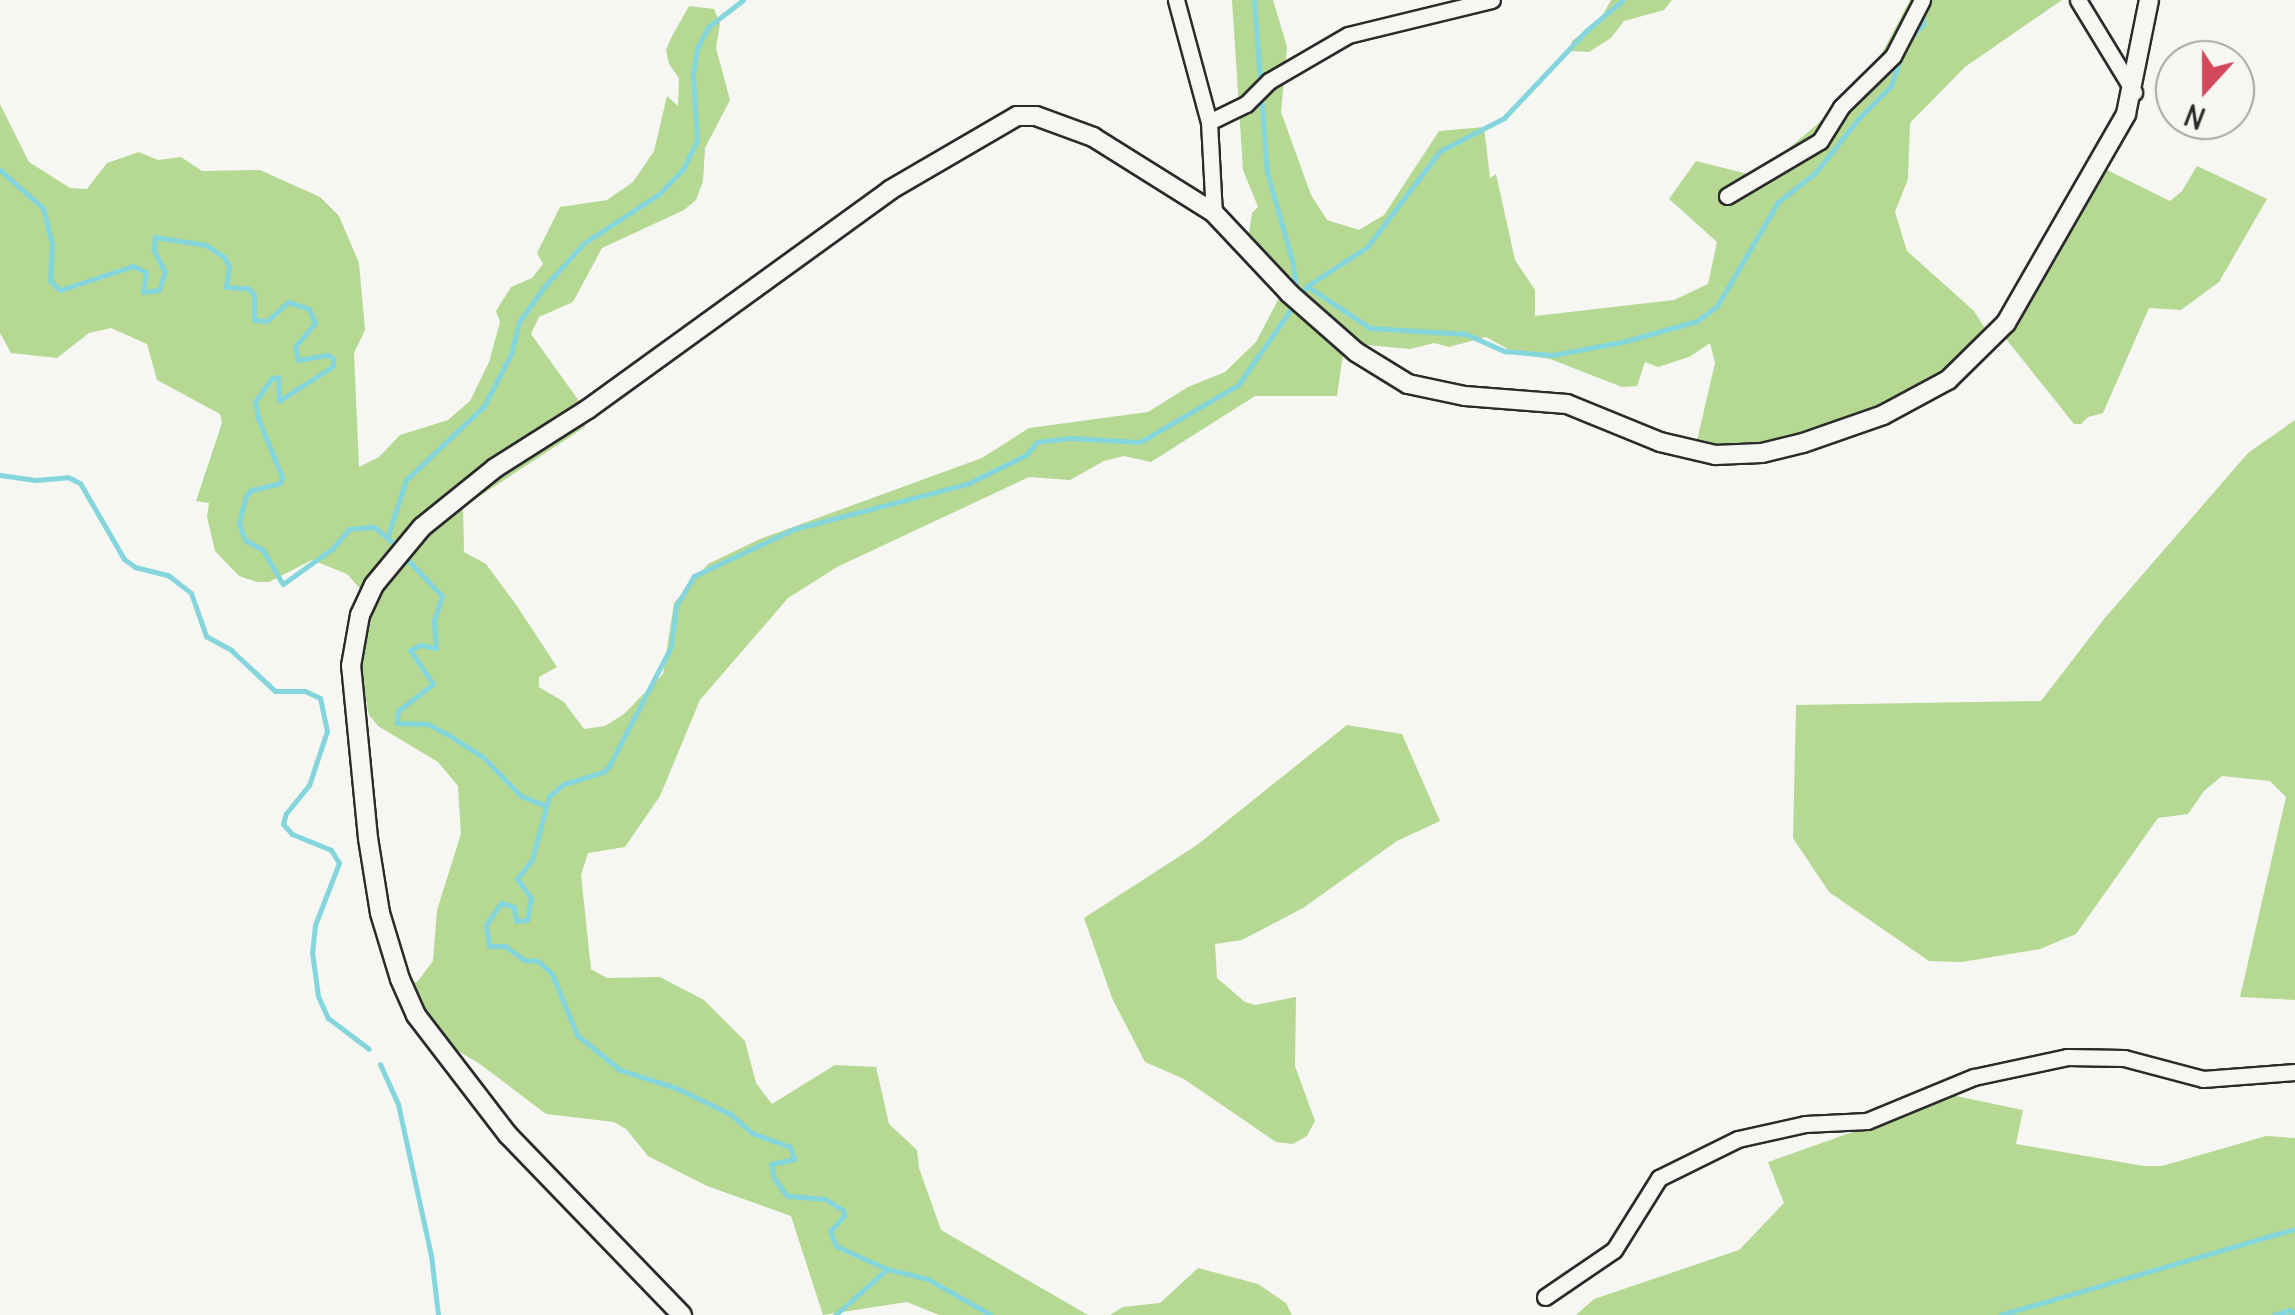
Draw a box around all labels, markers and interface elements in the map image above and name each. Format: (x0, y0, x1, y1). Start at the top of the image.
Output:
north arrow (2155, 40, 2255, 140)
text: N (2179, 96, 2210, 136)

